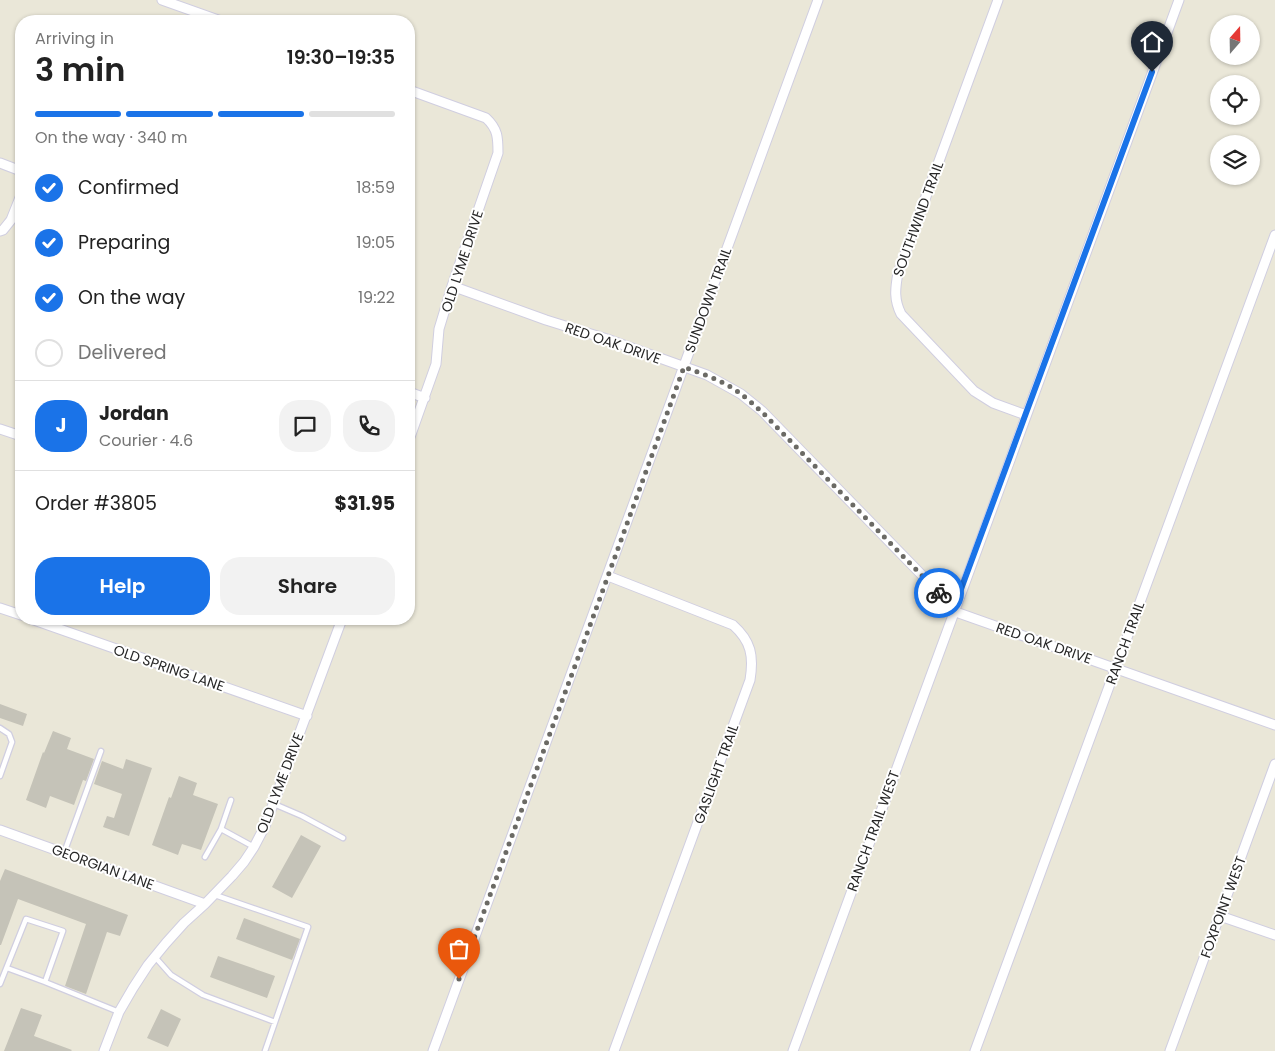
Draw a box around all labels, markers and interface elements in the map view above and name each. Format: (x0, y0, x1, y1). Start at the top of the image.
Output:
north arrow (1210, 15, 1260, 65)
map controls (1210, 15, 1260, 185)
pin (1131, 21, 1173, 72)
text: Arriving in (35, 27, 114, 50)
icon: home (1138, 28, 1166, 56)
text: 19:30–19:35 (287, 44, 395, 71)
text: 3 min (35, 47, 125, 92)
button: locate (1210, 75, 1260, 125)
text: On the way · 340 m (35, 126, 188, 149)
button: layers (1210, 135, 1260, 185)
street label: SOUTHWIND TRAIL (888, 158, 948, 280)
icon: check (35, 174, 63, 202)
text: Confirmed (78, 174, 179, 201)
text: 18:59 (356, 176, 395, 199)
street label: OLD LYME DRIVE (436, 207, 488, 315)
icon: check (35, 229, 63, 257)
text: Preparing (78, 229, 170, 256)
text: 19:05 (356, 231, 395, 254)
street label: SUNDOWN TRAIL (680, 245, 736, 355)
icon: check (35, 284, 63, 312)
text: On the way (78, 284, 185, 311)
text: 19:22 (358, 286, 395, 309)
street label: RED OAK DRIVE (562, 317, 664, 369)
text: Delivered (78, 339, 167, 366)
text: Jordan (99, 400, 169, 427)
button: chat (279, 400, 331, 452)
button: phone (343, 400, 395, 452)
text: J (56, 412, 66, 439)
text: Courier · 4.6 (99, 429, 193, 452)
text: Order #3805 (35, 490, 157, 517)
text: $31.95 (334, 490, 395, 517)
button: Help (35, 557, 210, 615)
button: Share (220, 557, 395, 615)
courier (914, 568, 964, 618)
icon: bike (925, 579, 953, 607)
street label: RANCH TRAIL (1101, 599, 1149, 687)
street label: RED OAK DRIVE (993, 617, 1095, 669)
street label: OLD SPRING LANE (111, 640, 227, 696)
street label: GASLIGHT TRAIL (689, 721, 743, 827)
street label: OLD LYME DRIVE (252, 730, 308, 836)
street label: RANCH TRAIL WEST (842, 767, 904, 894)
street label: GEORGIAN LANE (49, 839, 157, 895)
street label: FOXPOINT WEST (1195, 853, 1251, 961)
pin (438, 928, 480, 979)
icon: bag (445, 935, 473, 963)

